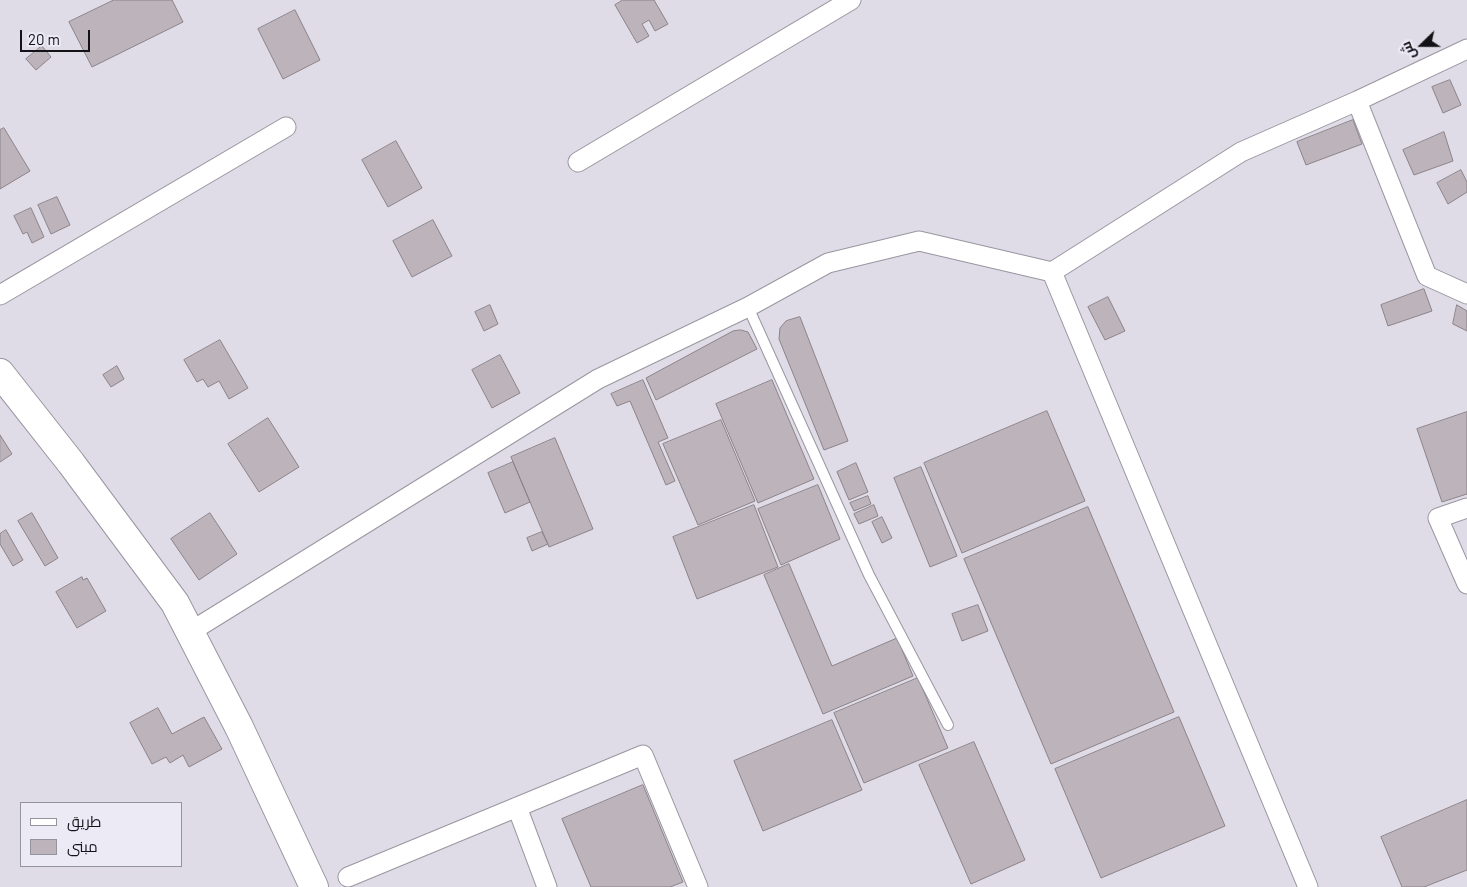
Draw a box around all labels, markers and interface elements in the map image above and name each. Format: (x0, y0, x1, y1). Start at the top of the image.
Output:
scale bar (22, 20, 92, 52)
north arrow (1397, 20, 1447, 70)
text: 20 m (28, 30, 60, 48)
text: ش (1396, 39, 1419, 62)
legend (20, 802, 182, 867)
text: طريق (67, 812, 101, 830)
text: مبنى (67, 837, 98, 855)

